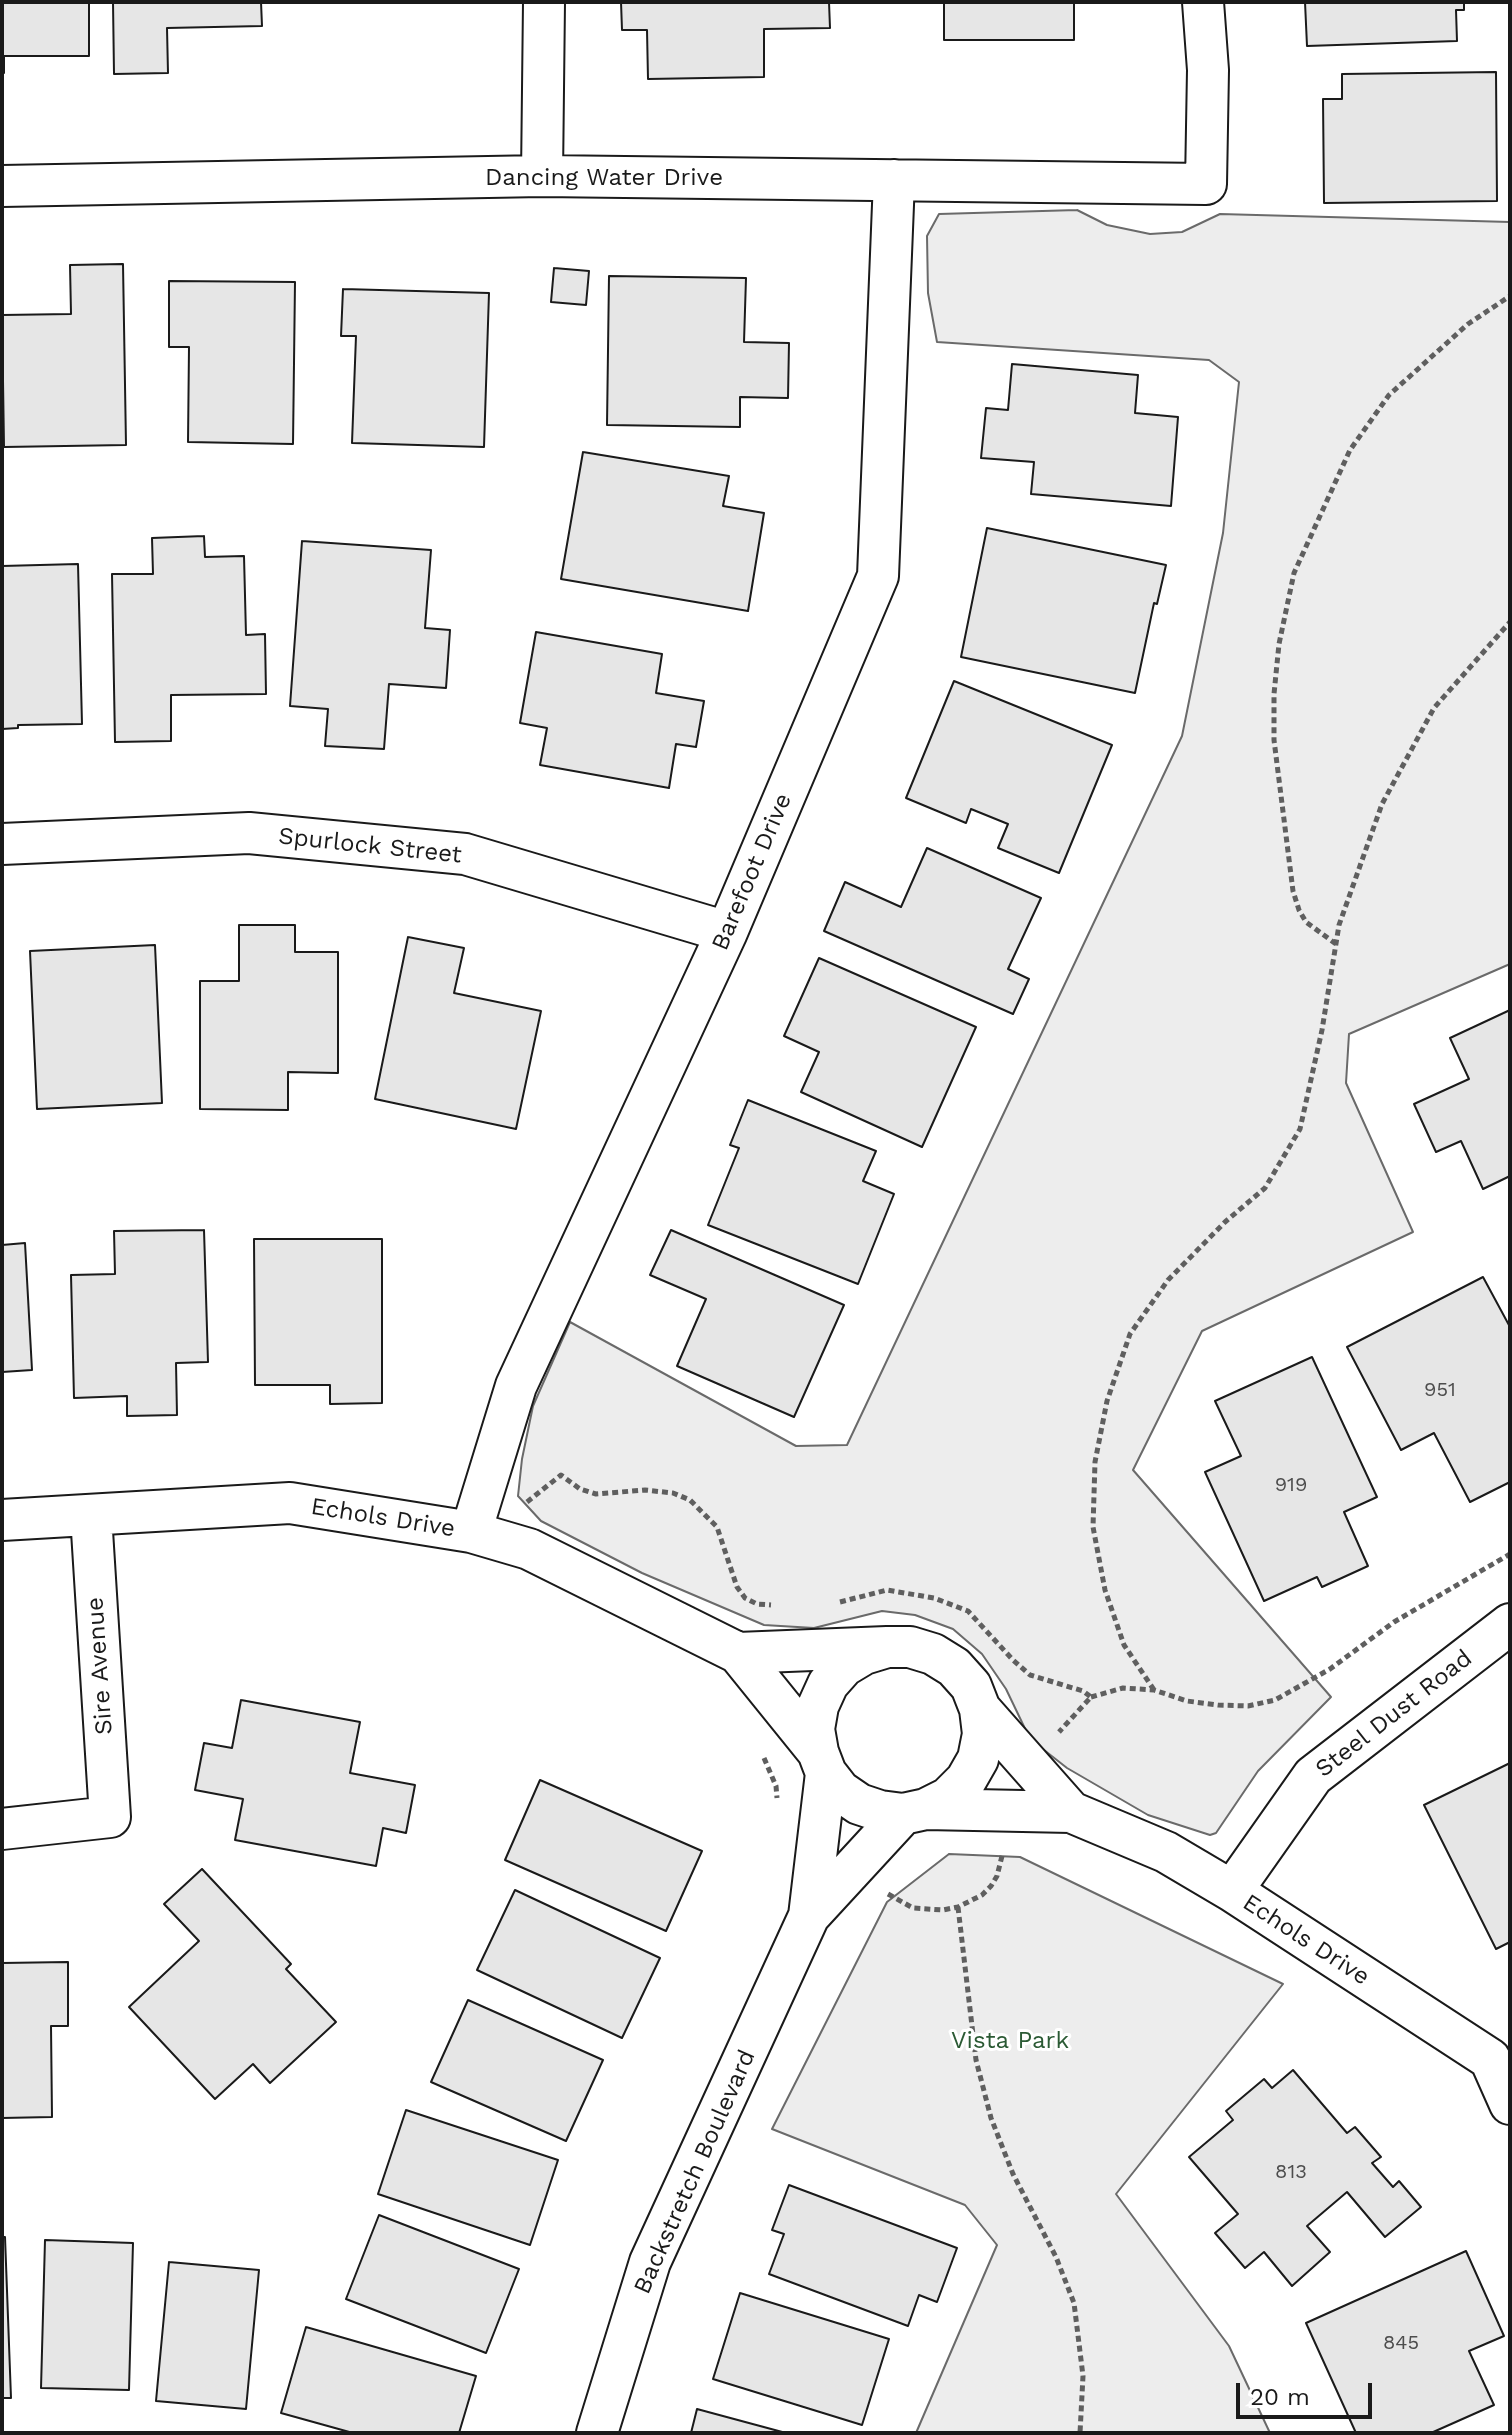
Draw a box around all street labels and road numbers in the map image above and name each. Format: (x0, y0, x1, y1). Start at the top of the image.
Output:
street label: Dancing Water Drive (485, 164, 723, 192)
street label: Barefoot Drive (706, 789, 798, 955)
street label: Spurlock Street (277, 822, 463, 870)
street label: Echols Drive (309, 1492, 457, 1544)
street label: Sire Avenue (81, 1596, 119, 1736)
street label: Steel Dust Road (1310, 1644, 1478, 1784)
street label: Echols Drive (1237, 1888, 1375, 1992)
street label: Backstretch Boulevard (628, 2046, 762, 2298)

